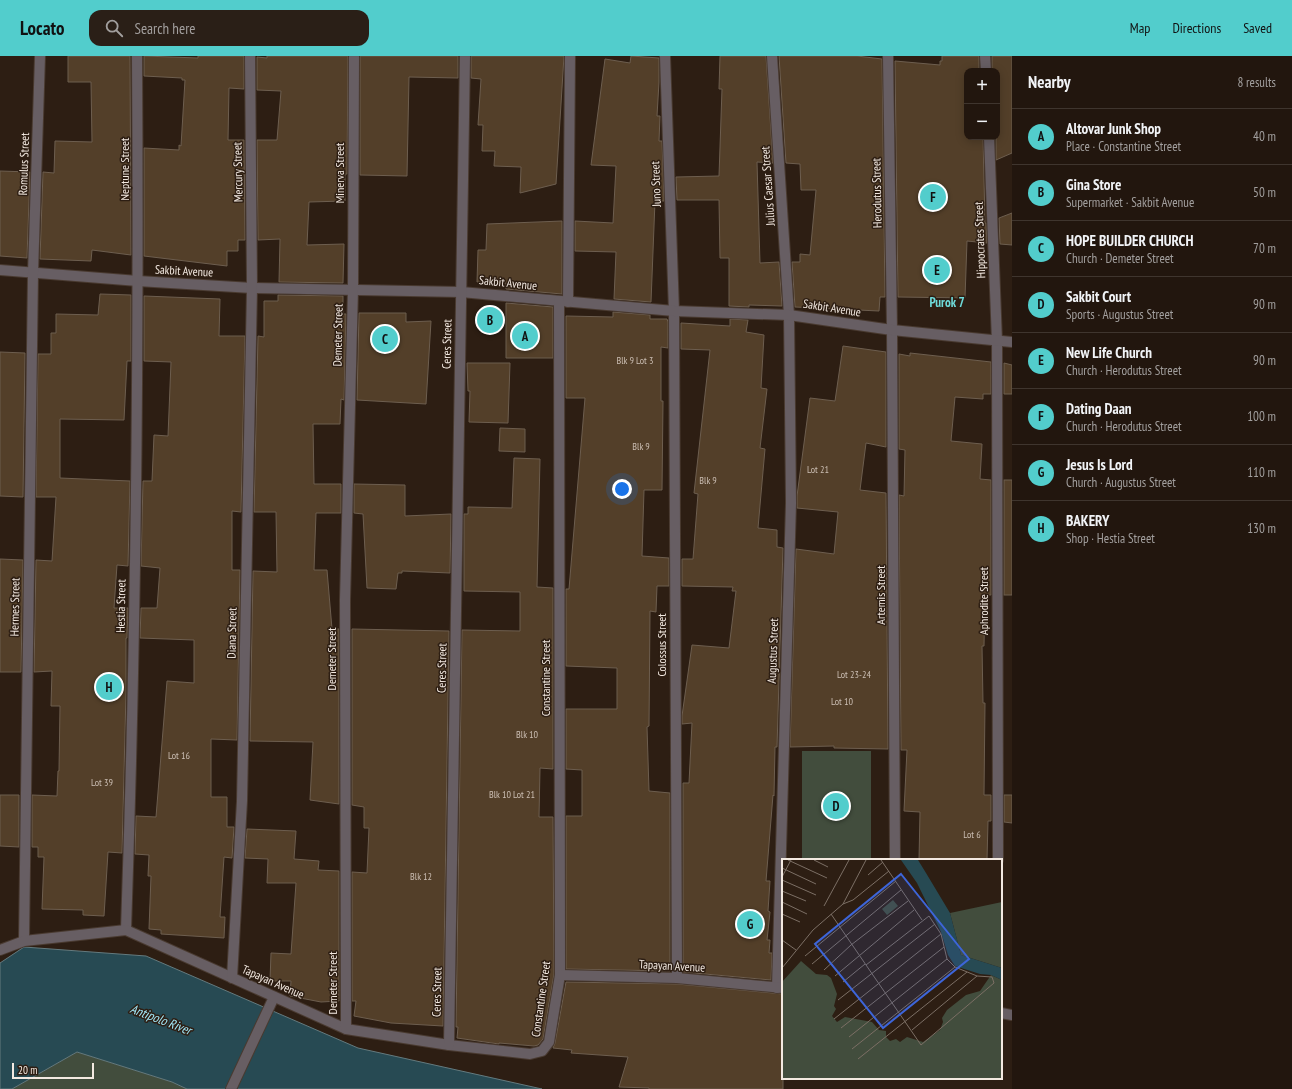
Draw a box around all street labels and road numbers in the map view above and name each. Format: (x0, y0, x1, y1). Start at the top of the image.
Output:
street label: Romulus Street (15, 132, 32, 196)
street label: Neptune Street (117, 137, 132, 200)
street label: Mercury Street (229, 141, 246, 202)
street label: Minerva Street (332, 142, 347, 203)
street label: Julius Caesar Street (757, 145, 778, 227)
street label: Herodutus Street (868, 157, 885, 228)
street label: Juno Street (647, 160, 664, 208)
street label: Hippocrates Street (971, 201, 988, 279)
street label: Sakbit Avenue (155, 261, 214, 280)
street label: Sakbit Avenue (478, 272, 538, 293)
street label: Sakbit Avenue (802, 296, 862, 319)
street label: Demeter Street (329, 303, 346, 367)
street label: Ceres Street (439, 318, 454, 369)
street label: Artemis Street (873, 565, 888, 625)
street label: Aphrodite Street (976, 566, 991, 635)
street label: Hermes Street (6, 577, 23, 637)
street label: Hestia Street (113, 578, 128, 633)
street label: Diana Street (224, 607, 239, 659)
street label: Colossus Street (654, 613, 669, 677)
street label: Augustus Street (764, 617, 781, 684)
street label: Demeter Street (324, 627, 339, 690)
street label: Constantine Street (538, 639, 553, 716)
street label: Ceres Street (434, 642, 449, 693)
street label: Demeter Street (325, 951, 340, 1014)
street label: Tapayan Avenue (639, 956, 706, 975)
street label: Constantine Street (528, 959, 553, 1038)
street label: Tapayan Avenue (240, 961, 307, 1002)
street label: Ceres Street (429, 966, 444, 1017)

